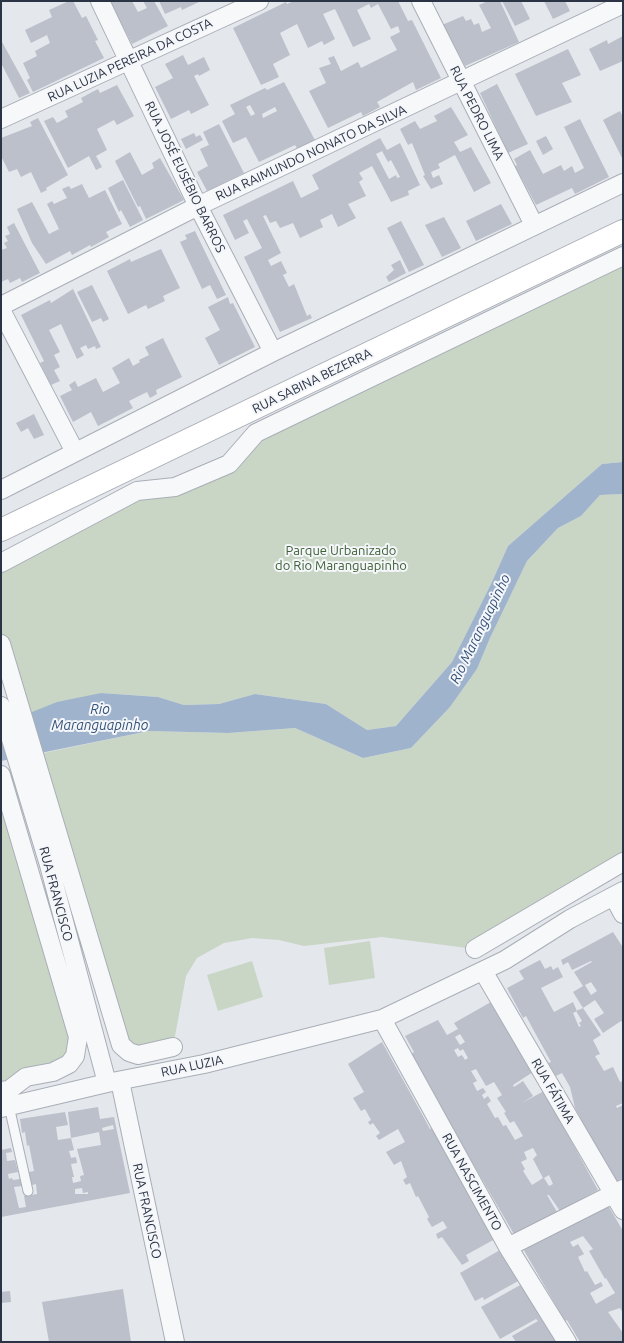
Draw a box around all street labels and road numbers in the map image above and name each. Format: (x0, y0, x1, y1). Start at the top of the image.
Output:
street label: RUA LUZIA PEREIRA DA COSTA (45, 15, 215, 105)
street label: RUA PEDRO LIMA (447, 63, 507, 163)
street label: RUA JOSÉ EUSÉBIO BARROS (141, 99, 229, 255)
street label: RUA RAIMUNDO NONATO DA SILVA (213, 102, 409, 204)
street label: RUA SABINA BEZERRA (250, 345, 374, 417)
street label: RUA FRANCISCO (36, 845, 76, 943)
street label: RUA LUZIA (160, 1052, 224, 1080)
street label: RUA FÁTIMA (528, 1056, 578, 1126)
street label: RUA NASCIMENTO (439, 1130, 505, 1234)
street label: RUA FRANCISCO (129, 1162, 165, 1260)

